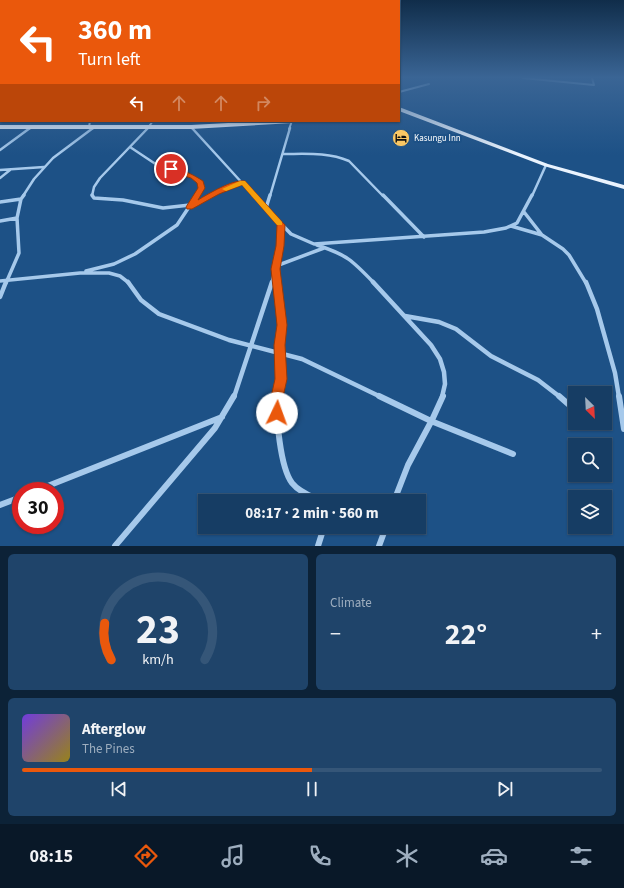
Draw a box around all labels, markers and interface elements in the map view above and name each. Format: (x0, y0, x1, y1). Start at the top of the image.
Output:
text: 360 m (78, 10, 152, 50)
icon: left (12, 16, 64, 68)
text: Turn left (78, 47, 140, 72)
icon: left (126, 92, 148, 114)
icon: ahead (168, 92, 190, 114)
icon: ahead (210, 92, 232, 114)
icon: right (252, 92, 274, 114)
hotel icon: Kasungu Inn (391, 128, 411, 148)
place label: Kasungu Inn (414, 132, 461, 145)
pin (154, 152, 188, 186)
icon: arrive (160, 158, 182, 180)
north arrow (568, 386, 612, 430)
map controls (568, 386, 612, 534)
position arrow (256, 392, 298, 434)
button: search (568, 438, 612, 482)
speed limit sign: 30 (12, 482, 64, 534)
button: layers (568, 490, 612, 534)
text: 08:17 · 2 min · 560 m (245, 503, 379, 524)
text: Climate (330, 594, 372, 612)
text: 23 (136, 600, 180, 660)
text: 22° (445, 613, 487, 656)
text: − (330, 618, 341, 650)
text: + (591, 618, 602, 650)
text: km/h (142, 649, 174, 670)
text: Afterglow (82, 719, 146, 740)
text: The Pines (82, 740, 135, 758)
icon: previous (108, 778, 130, 800)
icon: pause (301, 778, 323, 800)
icon: next (494, 778, 516, 800)
icon: directions (132, 842, 160, 870)
icon: music (219, 842, 247, 870)
icon: phone (306, 842, 334, 870)
icon: climate (393, 842, 421, 870)
icon: car (480, 842, 508, 870)
icon: filters (567, 842, 595, 870)
text: 08:15 (29, 844, 73, 869)

